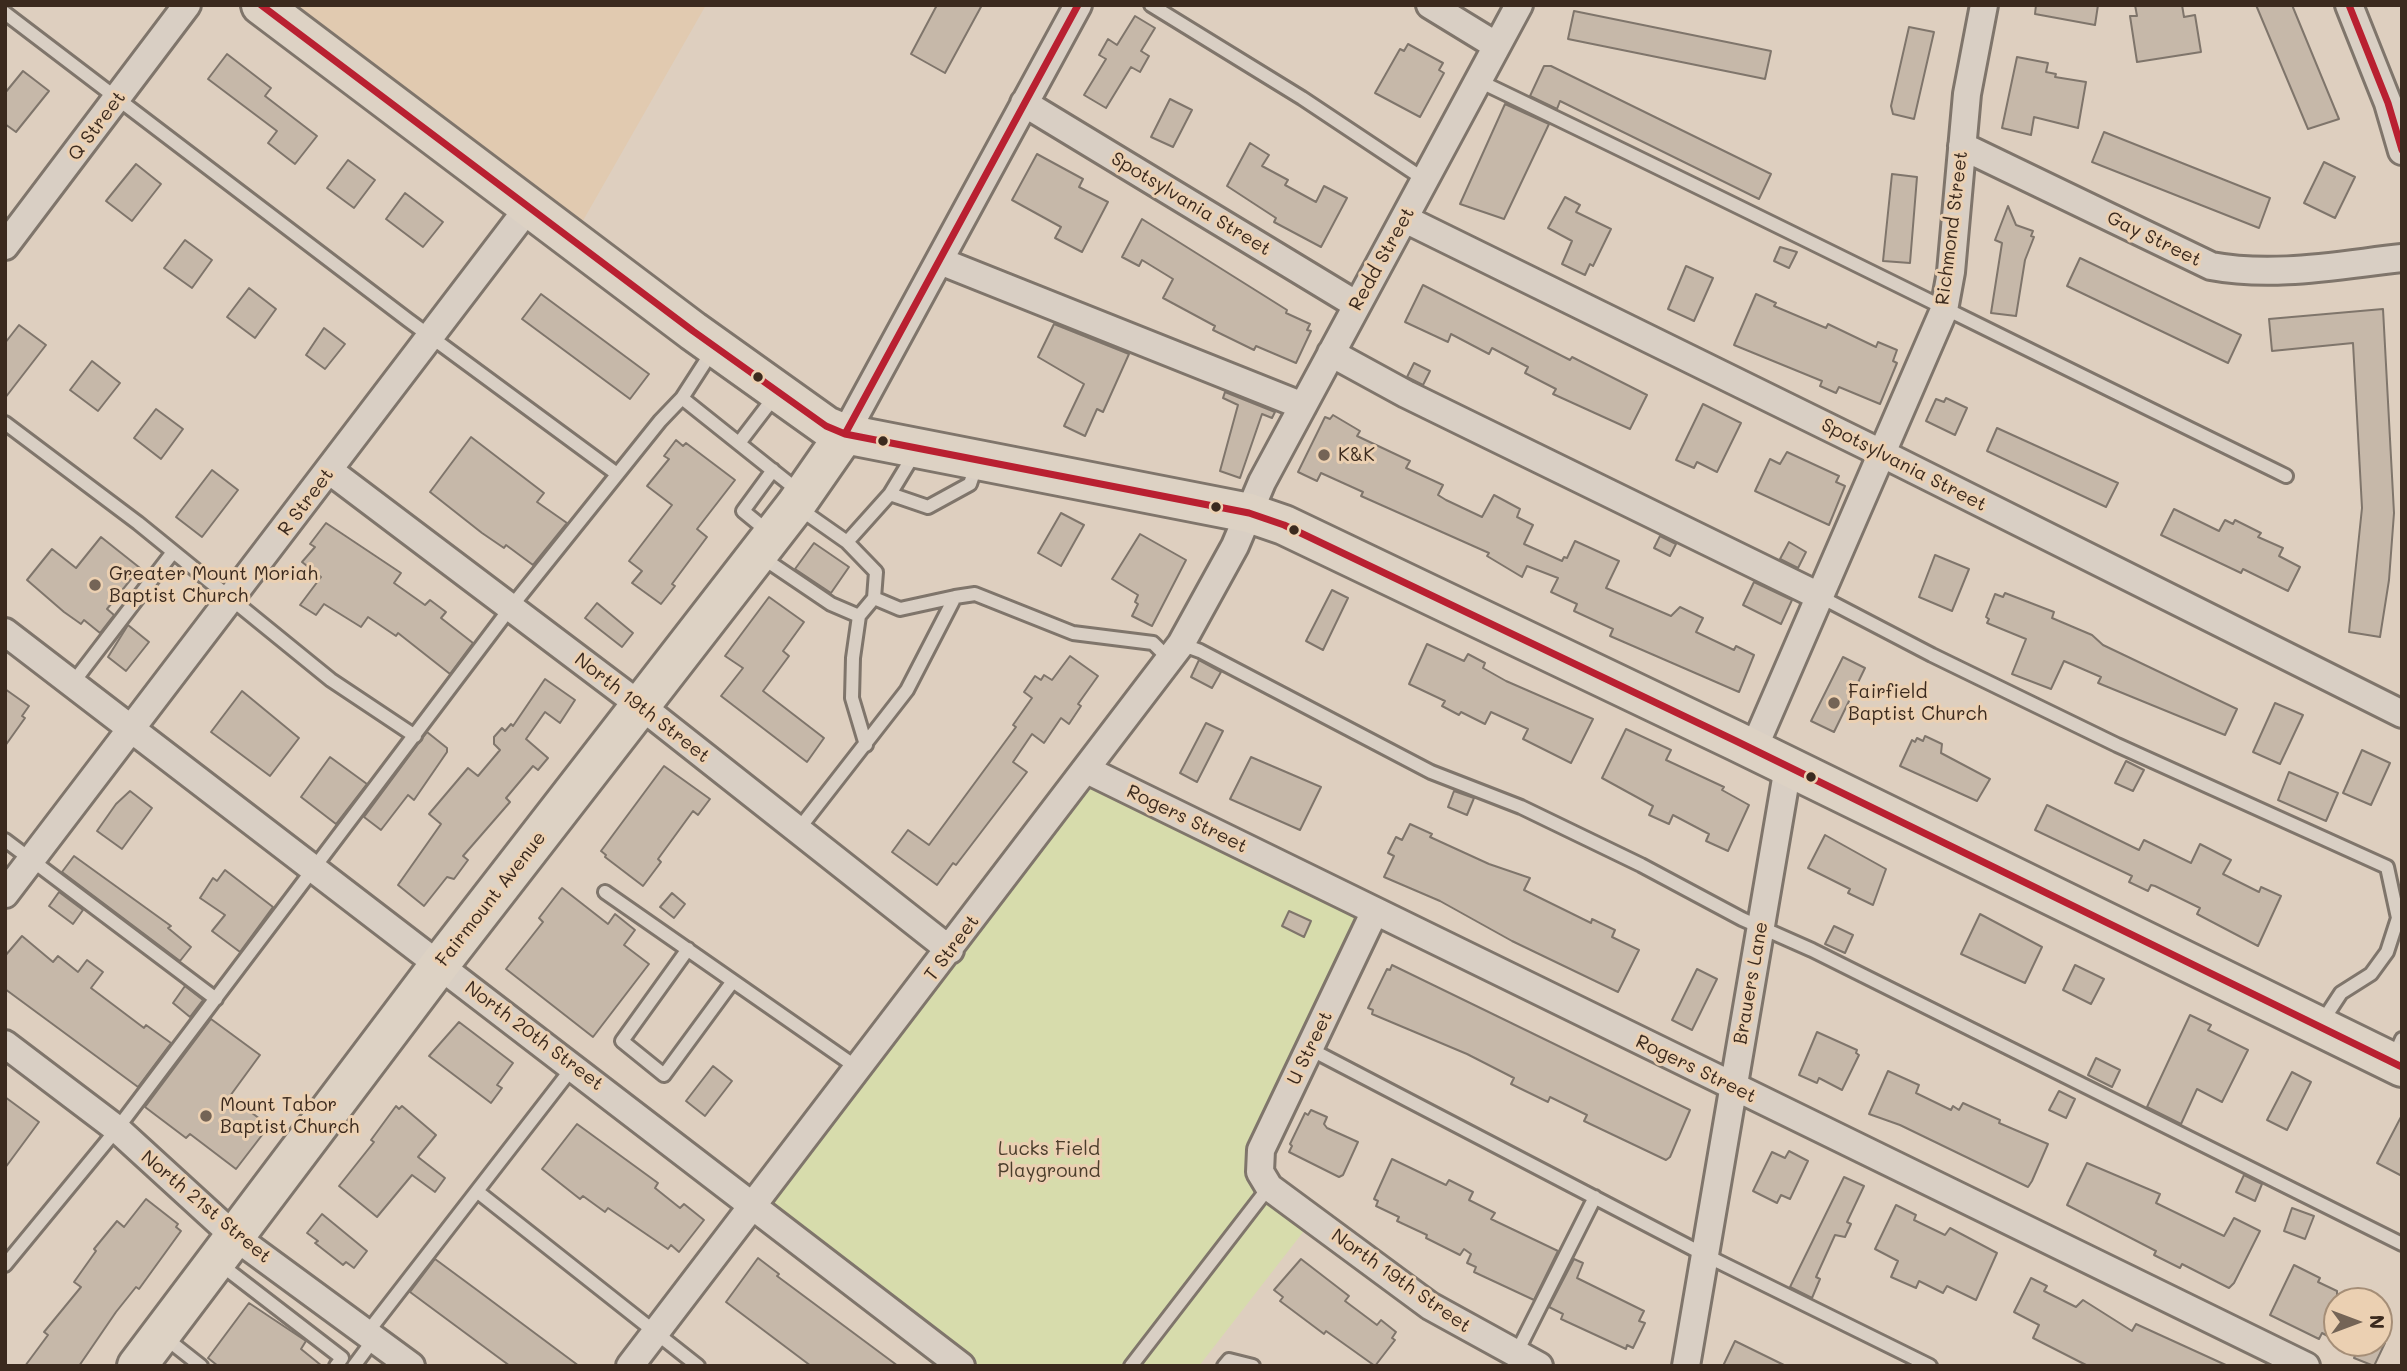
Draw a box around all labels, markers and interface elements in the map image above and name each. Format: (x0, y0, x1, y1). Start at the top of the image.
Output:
street label: Q Street (63, 87, 131, 165)
street label: Spotsylvania Street (1107, 147, 1275, 261)
street label: Richmond Street (1931, 149, 1973, 307)
street label: Redd Street (1344, 203, 1420, 315)
street label: Gay Street (2103, 206, 2205, 272)
unlabelled marker (751, 370, 765, 384)
street label: Spotsylvania Street (1817, 413, 1991, 517)
unlabelled marker (876, 434, 890, 448)
place label: K&K (1338, 444, 1375, 466)
marker: K&K (1316, 447, 1332, 463)
street label: R Street (273, 464, 339, 540)
unlabelled marker (1209, 500, 1223, 514)
unlabelled marker (1287, 523, 1301, 537)
place label: Greater Mount Moriah Baptist Church (109, 563, 318, 607)
marker: Greater Mount Moriah Baptist Church (87, 577, 103, 593)
street label: North 19th Street (570, 648, 714, 768)
place label: Fairfield Baptist Church (1848, 681, 1987, 725)
marker: Fairfield Baptist Church (1826, 695, 1842, 711)
unlabelled marker (1804, 770, 1818, 784)
street label: Rogers Street (1123, 780, 1251, 858)
street label: Fairmount Avenue (431, 827, 551, 971)
street label: T Street (920, 910, 984, 986)
street label: Brauers Lane (1729, 920, 1773, 1046)
street label: North 20th Street (460, 976, 608, 1096)
street label: U Street (1282, 1007, 1338, 1089)
street label: Rogers Street (1632, 1030, 1760, 1108)
place label: Mount Tabor Baptist Church (220, 1094, 359, 1138)
marker: Mount Tabor Baptist Church (198, 1108, 214, 1124)
park label: Lucks Field Playground (998, 1138, 1100, 1182)
street label: North 21st Street (136, 1146, 276, 1268)
street label: North 19th Street (1327, 1224, 1475, 1338)
north arrow (2323, 1287, 2393, 1357)
text: N (2365, 1315, 2390, 1329)

